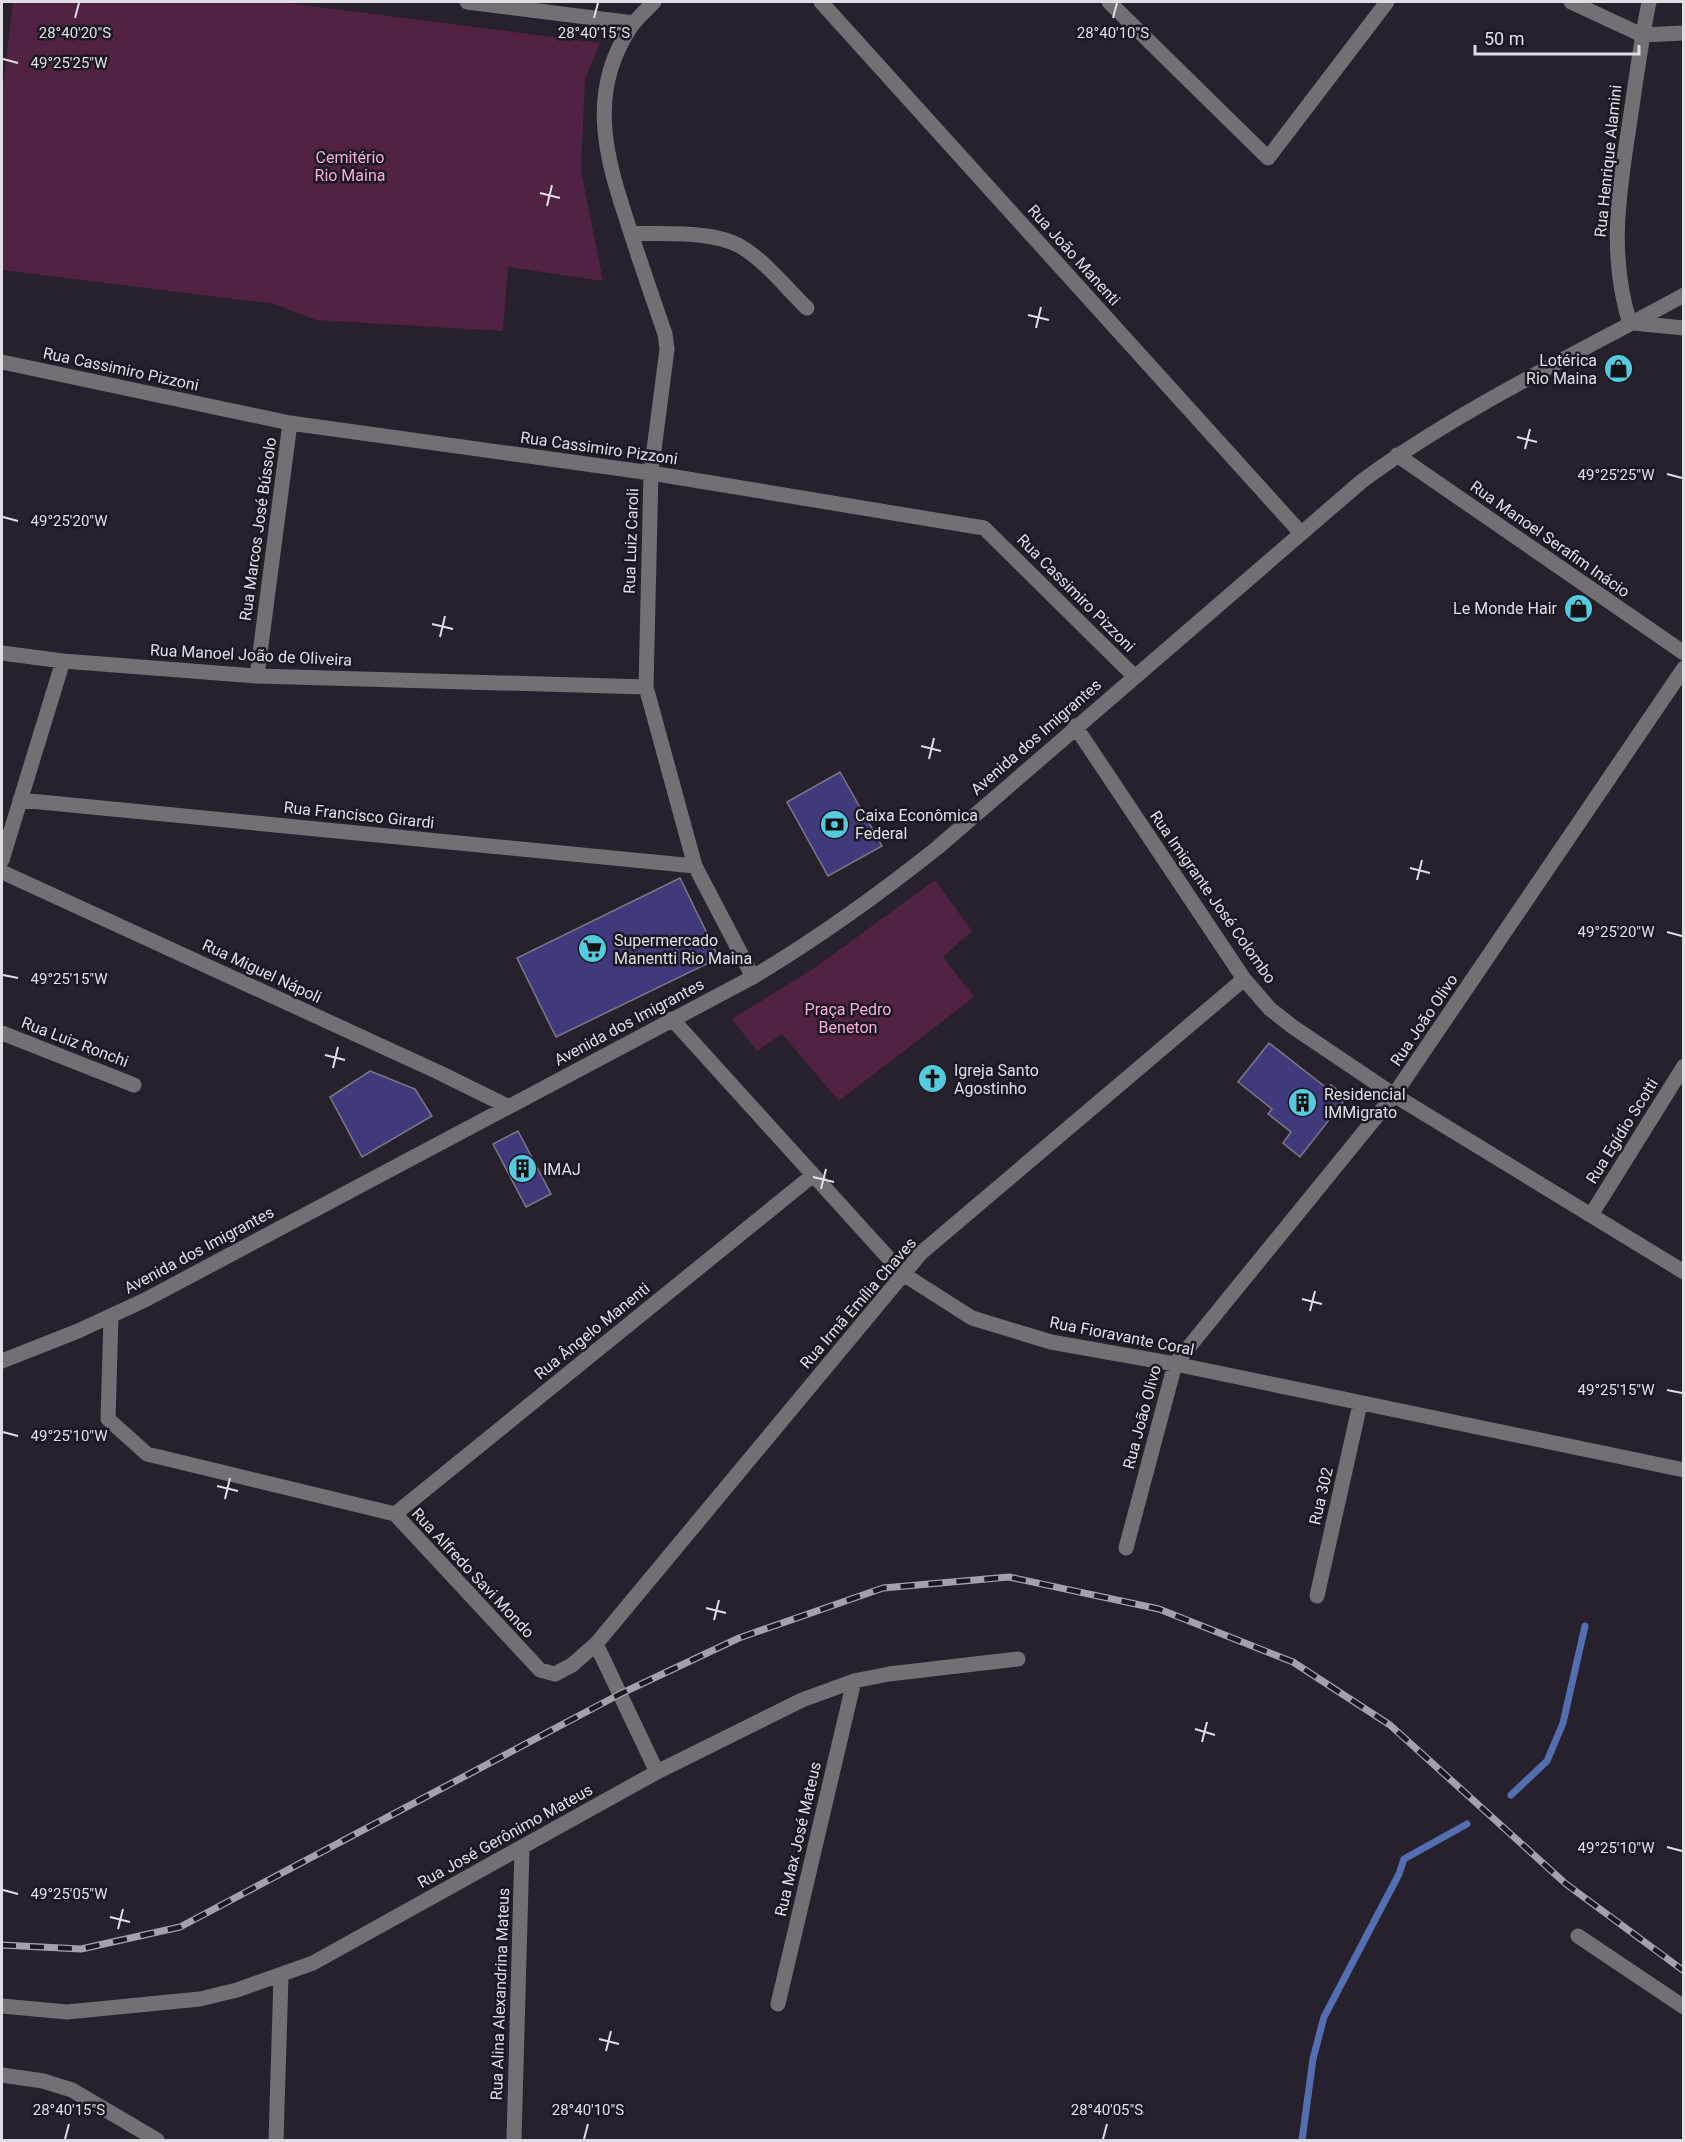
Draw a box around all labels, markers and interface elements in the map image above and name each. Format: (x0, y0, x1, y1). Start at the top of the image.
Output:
scale bar (1475, 18, 1638, 56)
text: 28°40'20"S (39, 24, 111, 42)
text: 28°40'15"S (558, 24, 630, 42)
text: 28°40'10"S (1077, 24, 1149, 42)
text: 50 m (1484, 28, 1524, 49)
text: 49°25'25"W (31, 54, 107, 72)
street label: Rua Henrique Alamini (1591, 84, 1625, 238)
park label: Cemitério Rio Maina (315, 148, 385, 185)
street label: Rua João Manenti (1024, 201, 1124, 309)
street label: Rua Cassimiro Pizzoni (41, 343, 201, 395)
place label: Lotérica Rio Maina (1526, 351, 1597, 388)
shop icon: Lotérica Rio Maina (1602, 353, 1634, 385)
street label: Rua Cassimiro Pizzoni (519, 428, 679, 468)
street label: Rua Marcos José Bússolo (236, 436, 280, 622)
text: 49°25'25"W (1578, 466, 1654, 484)
street label: Rua Manoel Serafim Inácio (1467, 477, 1633, 601)
street label: Rua Luiz Caroli (620, 488, 642, 594)
text: 49°25'20"W (31, 512, 107, 530)
street label: Rua Cassimiro Pizzoni (1013, 530, 1139, 656)
shop icon: Le Monde Hair (1562, 592, 1594, 624)
place label: Le Monde Hair (1453, 599, 1558, 618)
street label: Rua Manoel João de Oliveira (150, 640, 352, 670)
street label: Avenida dos Imigrantes (967, 675, 1105, 799)
street label: Rua Francisco Girardi (283, 798, 435, 832)
place label: Caixa Econômica Federal (855, 806, 978, 843)
street label: Rua Imigrante José Colombo (1146, 807, 1280, 987)
bank icon: Caixa Econômica Federal (818, 808, 850, 840)
text: 49°25'20"W (1578, 923, 1654, 941)
place label: Supermercado Manentti Rio Maina (614, 931, 752, 968)
supermarket icon: Supermercado Manentti Rio Maina (577, 933, 609, 965)
street label: Rua Miguel Nápoli (199, 935, 325, 1007)
text: 49°25'15"W (31, 970, 107, 988)
street label: Rua João Olivo (1386, 970, 1462, 1070)
street label: Avenida dos Imigrantes (551, 974, 707, 1070)
park label: Praça Pedro Beneton (805, 1000, 891, 1037)
street label: Rua Luiz Ronchi (19, 1013, 131, 1071)
place label: Igreja Santo Agostinho (954, 1061, 1039, 1098)
church icon: Igreja Santo Agostinho (917, 1063, 949, 1095)
street label: Rua Egídio Scotti (1582, 1075, 1662, 1187)
place label: Residencial IMMigrato (1324, 1085, 1406, 1122)
building icon: Residencial IMMigrato (1287, 1087, 1319, 1119)
building icon: IMAJ (506, 1153, 538, 1185)
place label: IMAJ (543, 1160, 581, 1179)
street label: Avenida dos Imigrantes (121, 1202, 277, 1298)
street label: Rua Irmã Emília Chaves (796, 1234, 920, 1372)
street label: Rua Ângelo Manenti (530, 1279, 654, 1383)
street label: Rua Fioravante Coral (1048, 1313, 1196, 1359)
street label: Rua João Olivo (1119, 1363, 1165, 1471)
text: 49°25'15"W (1578, 1381, 1654, 1399)
text: 49°25'10"W (31, 1427, 107, 1445)
street label: Rua 302 (1305, 1465, 1337, 1527)
street label: Rua Alfredo Savi Mondo (408, 1504, 538, 1642)
street label: Rua Max José Mateus (771, 1760, 825, 1918)
street label: Rua José Gerônimo Mateus (414, 1780, 596, 1892)
text: 49°25'10"W (1578, 1839, 1654, 1857)
text: 49°25'05"W (31, 1885, 107, 1903)
street label: Rua Alina Alexandrina Mateus (487, 1887, 513, 2101)
text: 28°40'15"S (33, 2101, 105, 2119)
text: 28°40'10"S (552, 2101, 624, 2119)
text: 28°40'05"S (1071, 2101, 1143, 2119)

